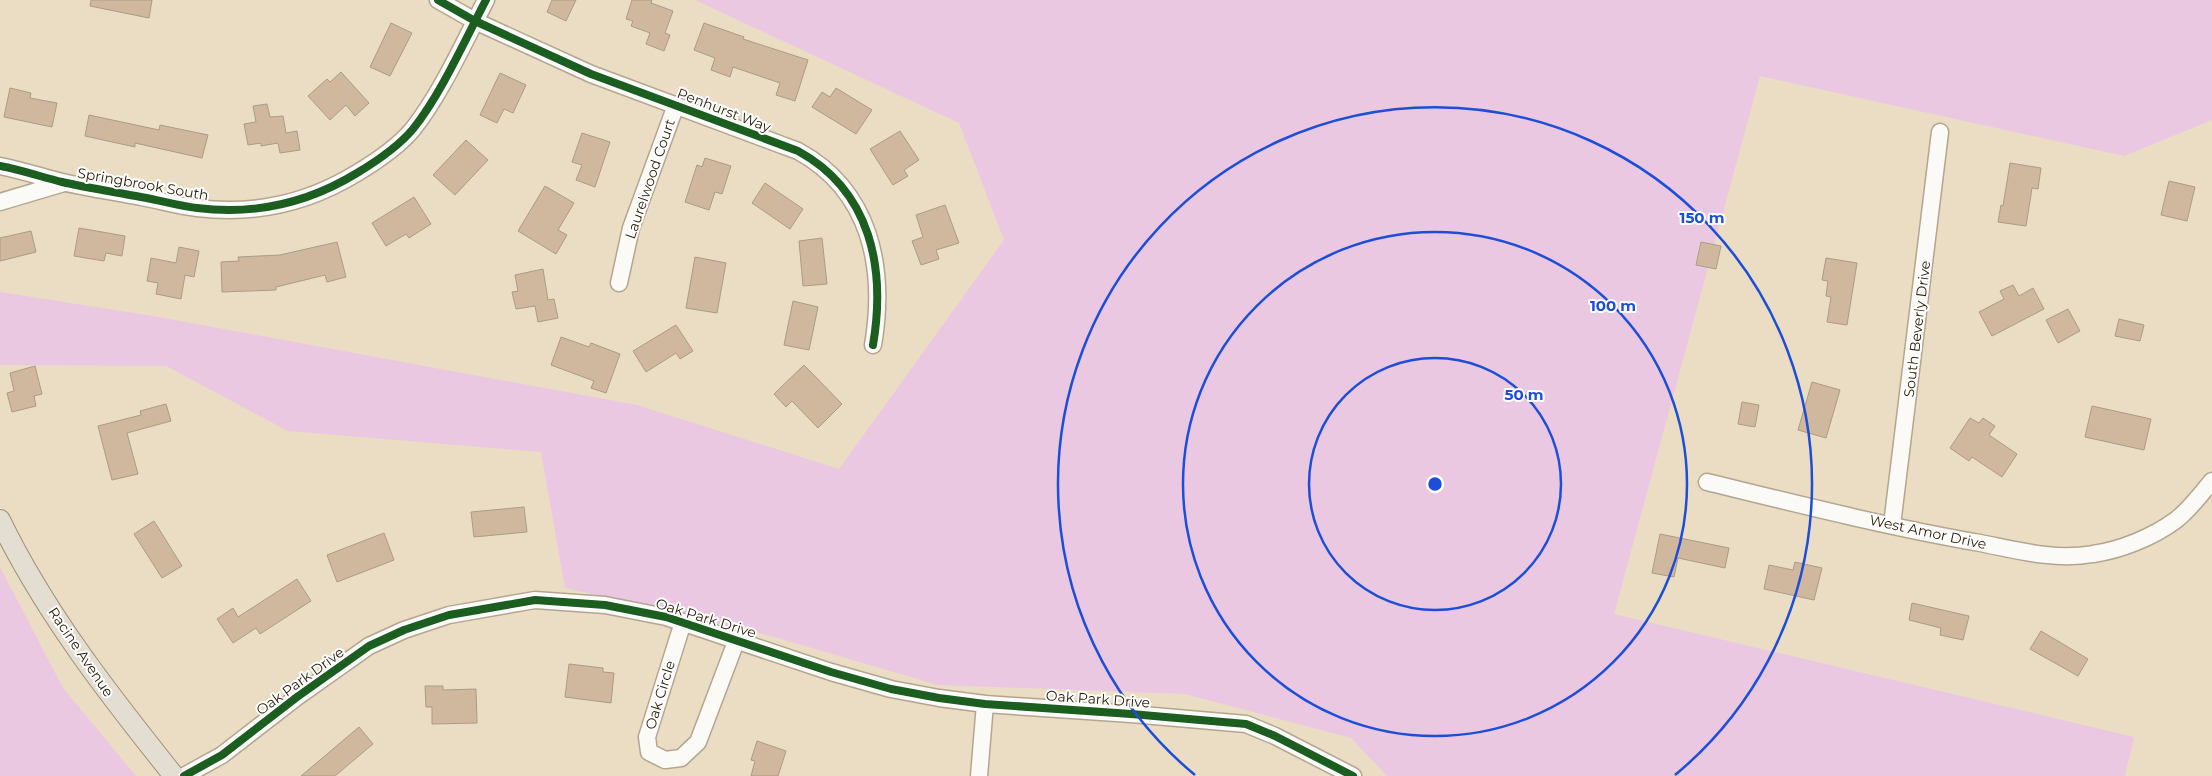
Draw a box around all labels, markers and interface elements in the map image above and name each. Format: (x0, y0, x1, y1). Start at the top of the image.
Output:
street label: Penhurst Way (675, 84, 774, 136)
street label: Laurelwood Court (621, 116, 679, 241)
street label: Springbrook South (76, 164, 210, 204)
text: 150 m (1680, 208, 1724, 227)
street label: South Beverly Drive (1900, 260, 1934, 398)
text: 100 m (1590, 296, 1636, 315)
text: 50 m (1504, 385, 1544, 404)
centre of rings (1426, 475, 1444, 493)
street label: West Amor Drive (1868, 511, 1988, 553)
street label: Oak Park Drive (653, 594, 759, 642)
street label: Racine Avenue (44, 604, 118, 700)
street label: Oak Park Drive (252, 643, 348, 719)
street label: Oak Circle (641, 658, 679, 732)
street label: Oak Park Drive (1045, 686, 1151, 712)

